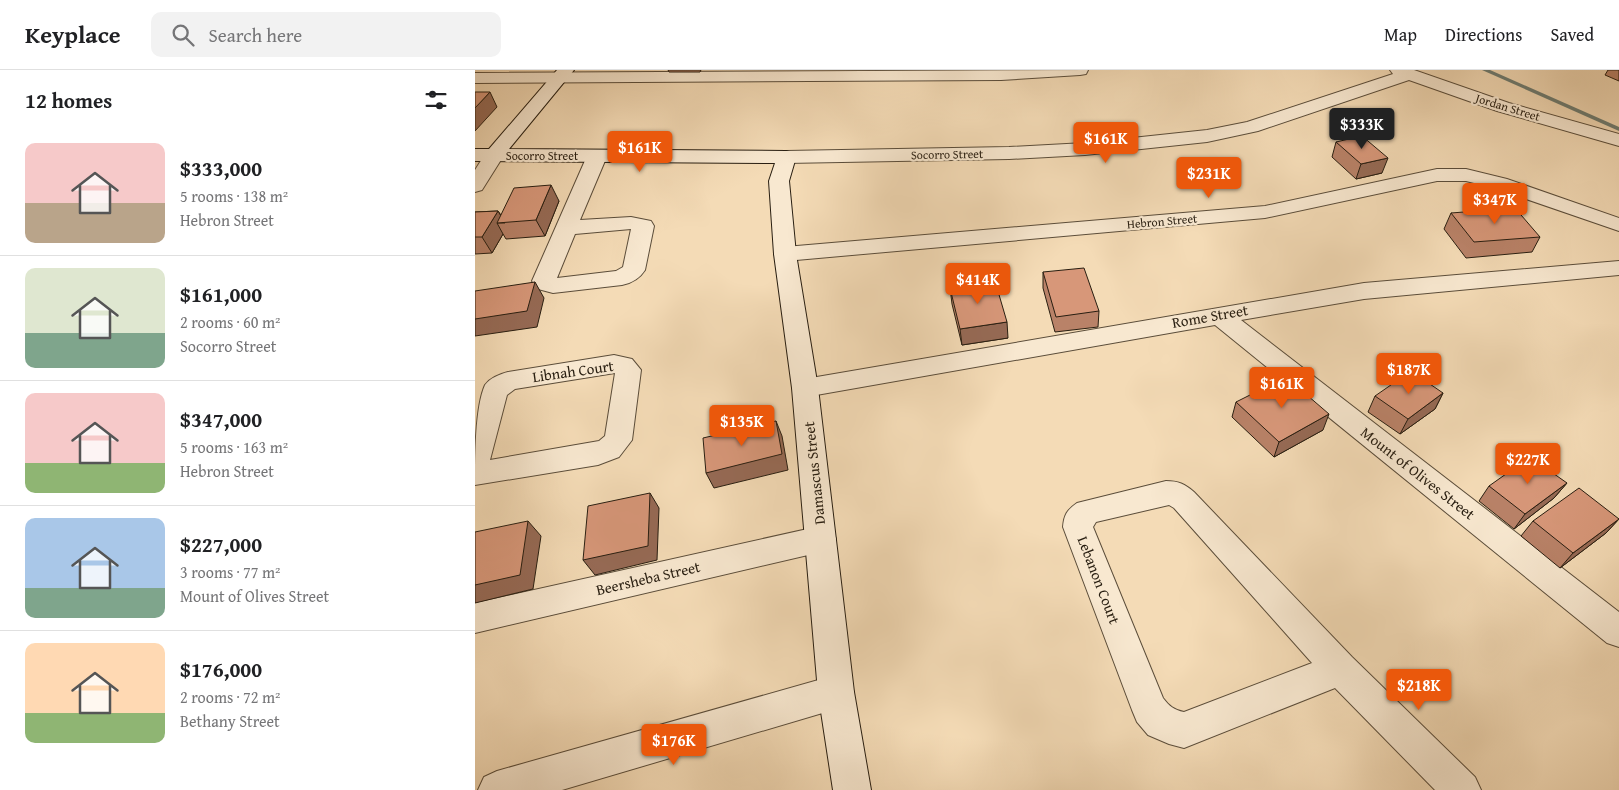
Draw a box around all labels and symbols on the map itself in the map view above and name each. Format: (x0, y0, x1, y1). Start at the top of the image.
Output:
street label: Jordan Street (1472, 89, 1543, 125)
pin: $333K (1327, 108, 1397, 150)
pin: $161K (1071, 122, 1141, 164)
pin: $161K (605, 131, 675, 173)
street label: Socorro Street (911, 145, 984, 163)
street label: Socorro Street (506, 147, 579, 164)
pin: $231K (1174, 156, 1244, 199)
pin: $347K (1460, 182, 1530, 225)
street label: Hebron Street (1126, 209, 1199, 233)
pin: $414K (943, 262, 1013, 305)
street label: Rome Street (1170, 299, 1250, 333)
pin: $187K (1374, 352, 1444, 395)
street label: Libnah Court (531, 355, 616, 387)
pin: $161K (1247, 366, 1317, 409)
pin: $135K (707, 404, 777, 447)
street label: Damascus Street (798, 420, 830, 526)
street label: Mount of Olives Street (1356, 422, 1480, 525)
pin: $227K (1493, 442, 1563, 485)
street label: Lebanon Court (1073, 533, 1126, 628)
street label: Beersheba Street (594, 556, 703, 600)
pin: $218K (1384, 668, 1454, 711)
pin: $176K (639, 724, 709, 766)

